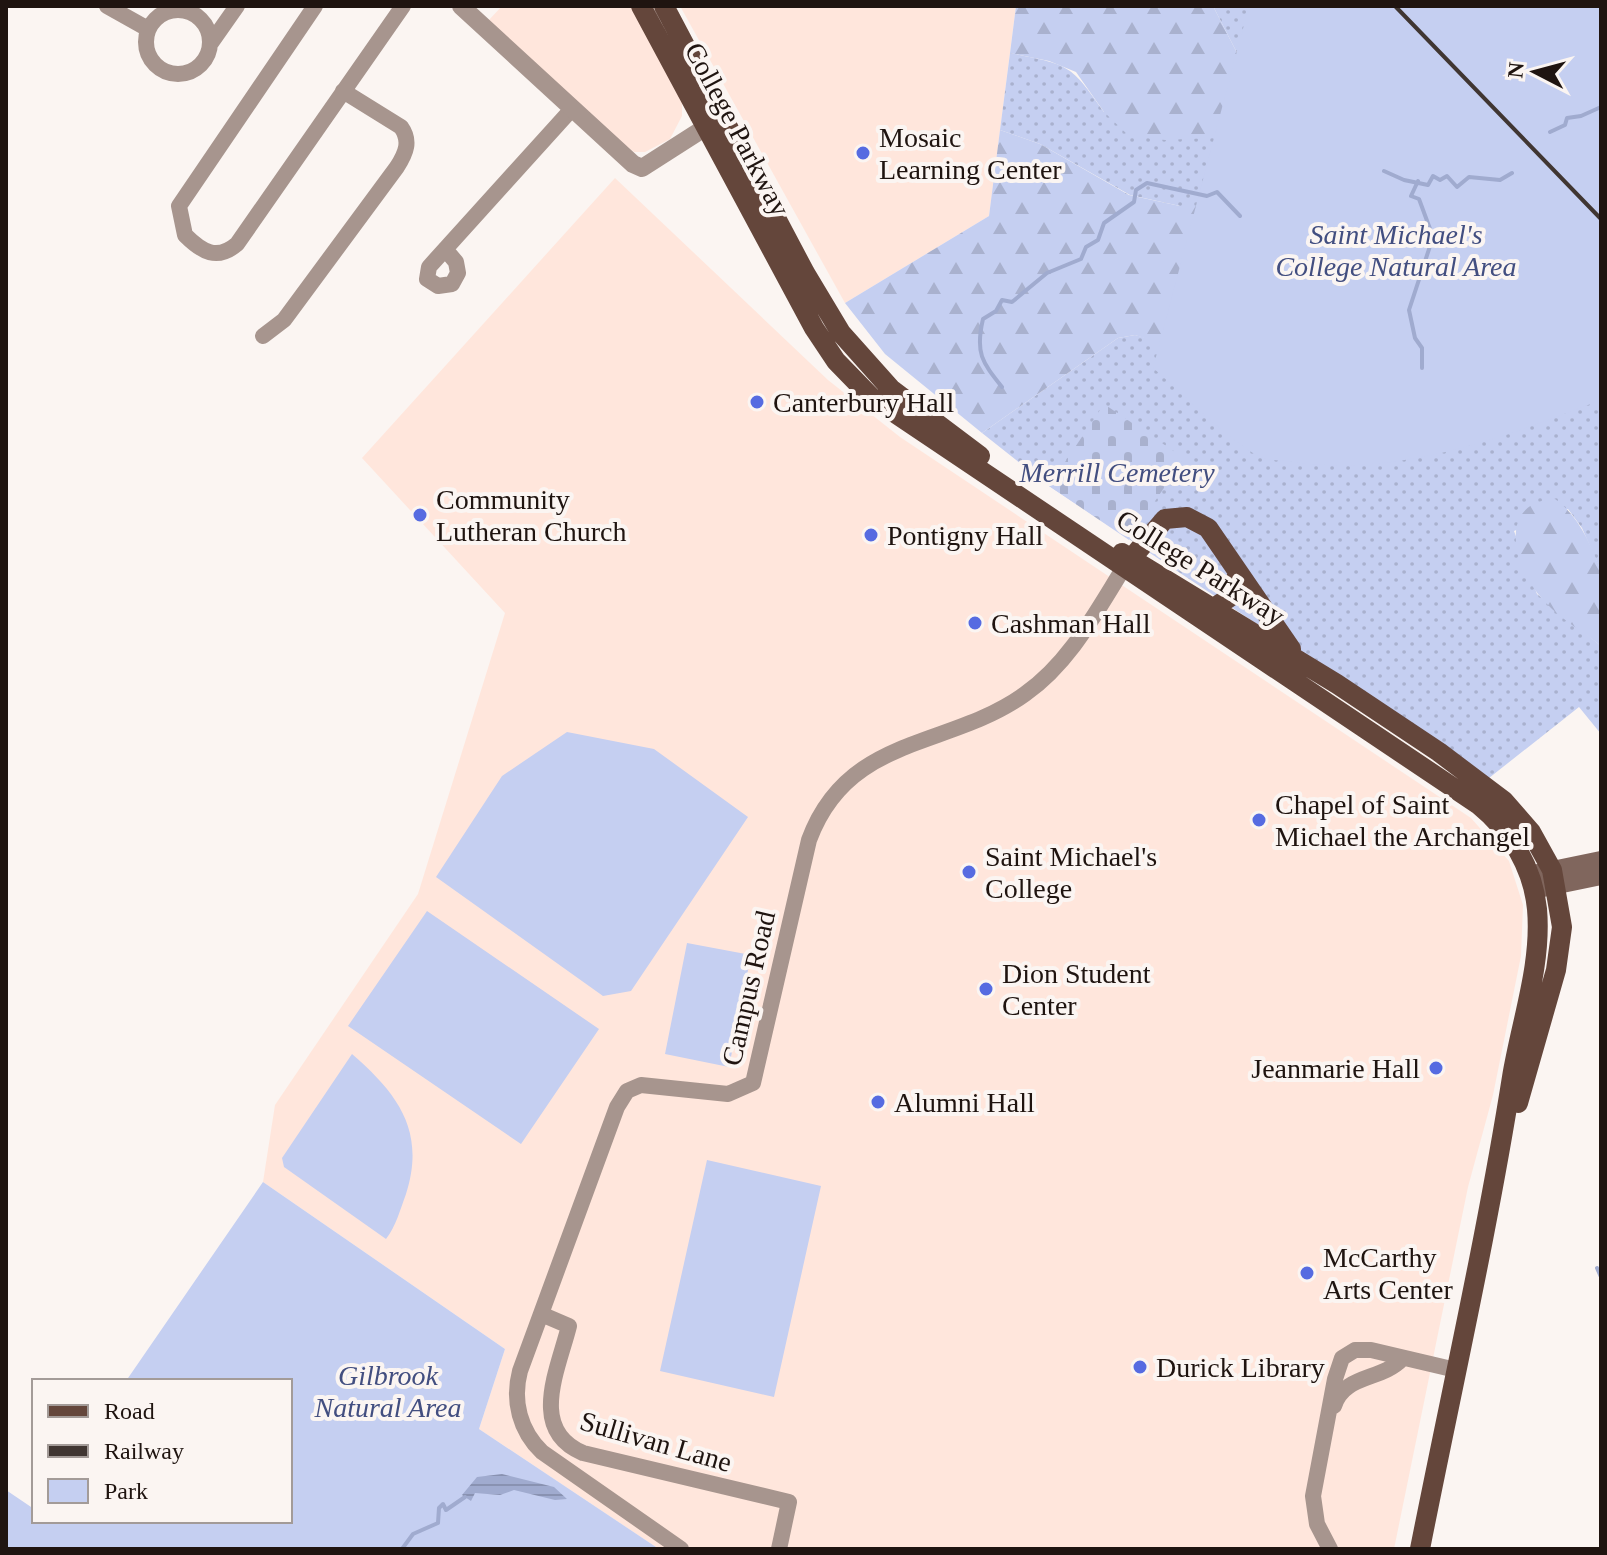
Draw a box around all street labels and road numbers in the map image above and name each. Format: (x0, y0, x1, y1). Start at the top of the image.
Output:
street label: College Parkway (679, 37, 796, 221)
street label: College Parkway (1111, 503, 1290, 631)
street label: Campus Road (716, 908, 781, 1069)
street label: Sullivan Lane (576, 1405, 735, 1478)

